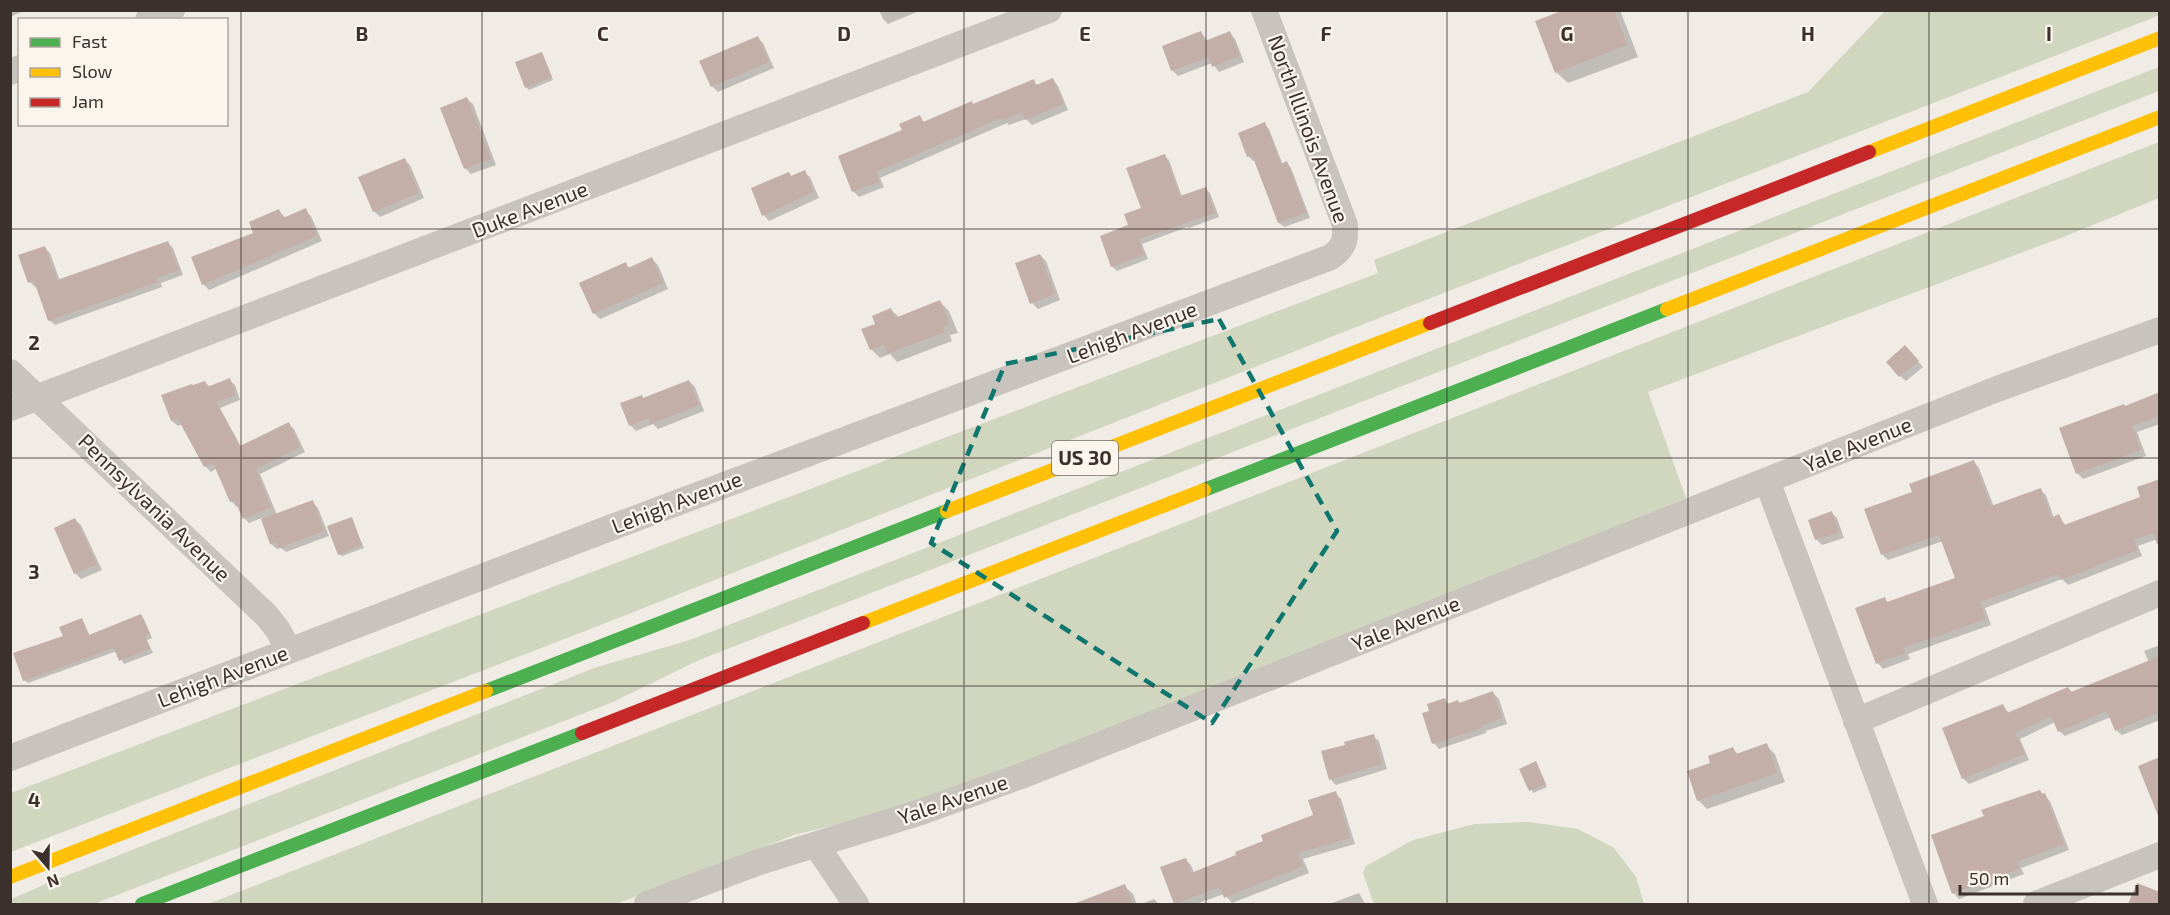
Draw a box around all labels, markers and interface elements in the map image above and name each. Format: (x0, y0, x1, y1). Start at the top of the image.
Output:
legend (18, 18, 228, 126)
text: B (356, 21, 368, 45)
text: C (597, 21, 609, 45)
text: D (837, 21, 851, 45)
text: E (1079, 21, 1091, 45)
text: F (1320, 21, 1332, 45)
text: G (1561, 21, 1573, 45)
text: H (1801, 21, 1815, 45)
text: I (2046, 21, 2052, 45)
text: Fast (72, 30, 107, 52)
street label: North Illinois Avenue (1264, 31, 1355, 226)
text: Slow (72, 60, 113, 82)
text: Jam (72, 90, 104, 112)
street label: Duke Avenue (468, 175, 591, 242)
street label: Lehigh Avenue (1063, 295, 1200, 368)
text: 2 (28, 330, 40, 354)
street label: Yale Avenue (1800, 411, 1915, 477)
street label: Pennsylvania Avenue (74, 428, 236, 586)
road number: US 30 (1052, 441, 1118, 475)
street label: Lehigh Avenue (608, 465, 745, 538)
text: 3 (28, 559, 40, 583)
street label: Yale Avenue (1348, 590, 1463, 656)
street label: Lehigh Avenue (154, 639, 291, 712)
street label: Yale Avenue (894, 768, 1011, 829)
text: 4 (28, 787, 41, 811)
north arrow (18, 837, 78, 897)
scale bar (1960, 858, 2137, 896)
text: 50 m (1969, 867, 2009, 889)
text: N (45, 871, 62, 892)

